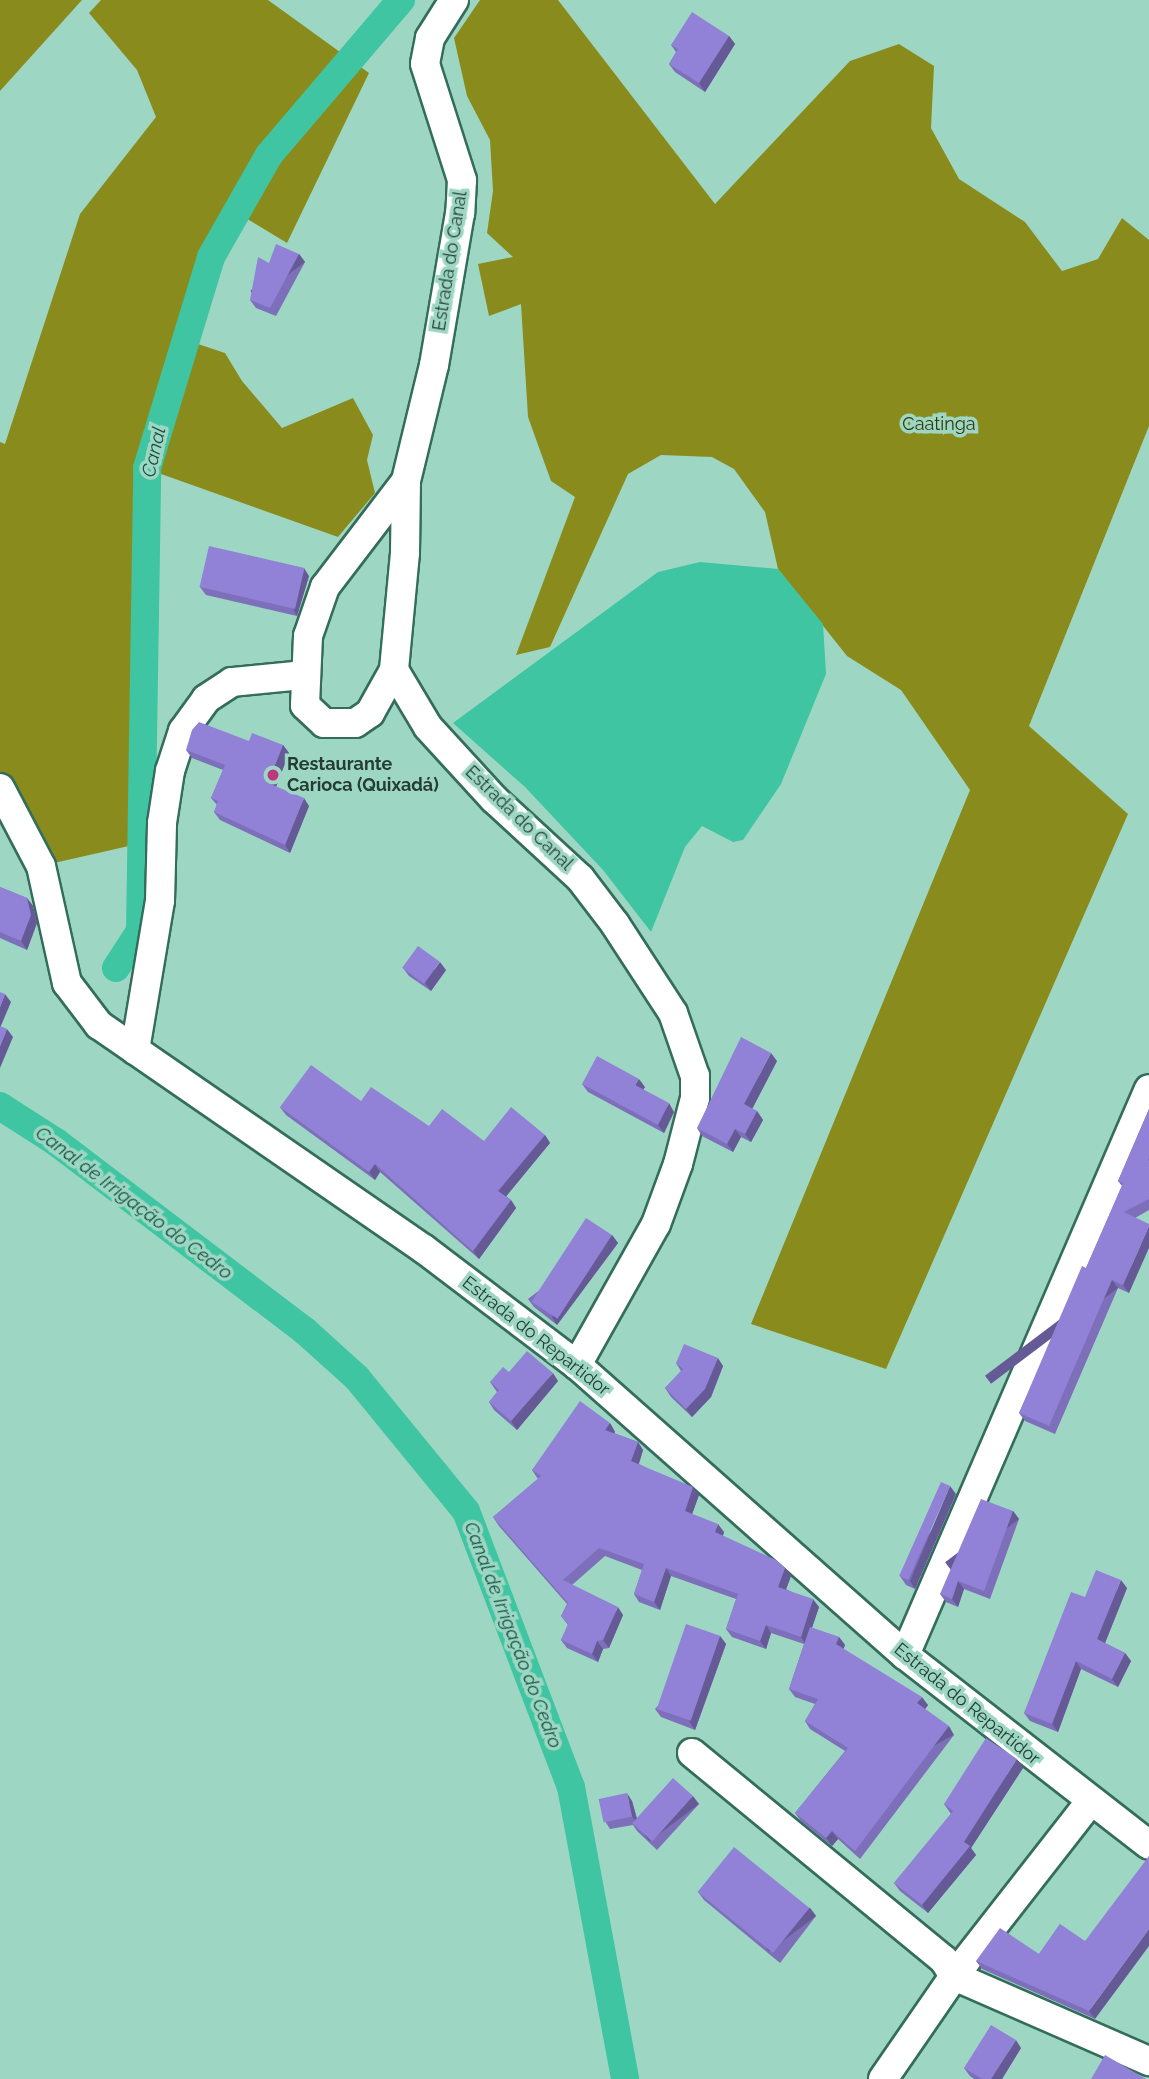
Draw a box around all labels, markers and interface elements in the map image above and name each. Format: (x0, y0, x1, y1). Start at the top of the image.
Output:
street label: Estrada do Canal (428, 190, 472, 332)
park label: Caatinga (902, 413, 976, 435)
water label: Canal (137, 425, 171, 479)
place label: Restaurante Carioca (Quixadá) (287, 754, 439, 796)
street label: Estrada do Canal (461, 761, 577, 875)
marker: Restaurante Carioca (Quixadá) (265, 767, 281, 783)
water label: Canal de Irrigação do Cedro (31, 1121, 237, 1285)
street label: Estrada do Repartidor (458, 1272, 614, 1400)
water label: Canal de Irrigação do Cedro (459, 1518, 567, 1752)
street label: Estrada do Repartidor (890, 1639, 1044, 1769)

